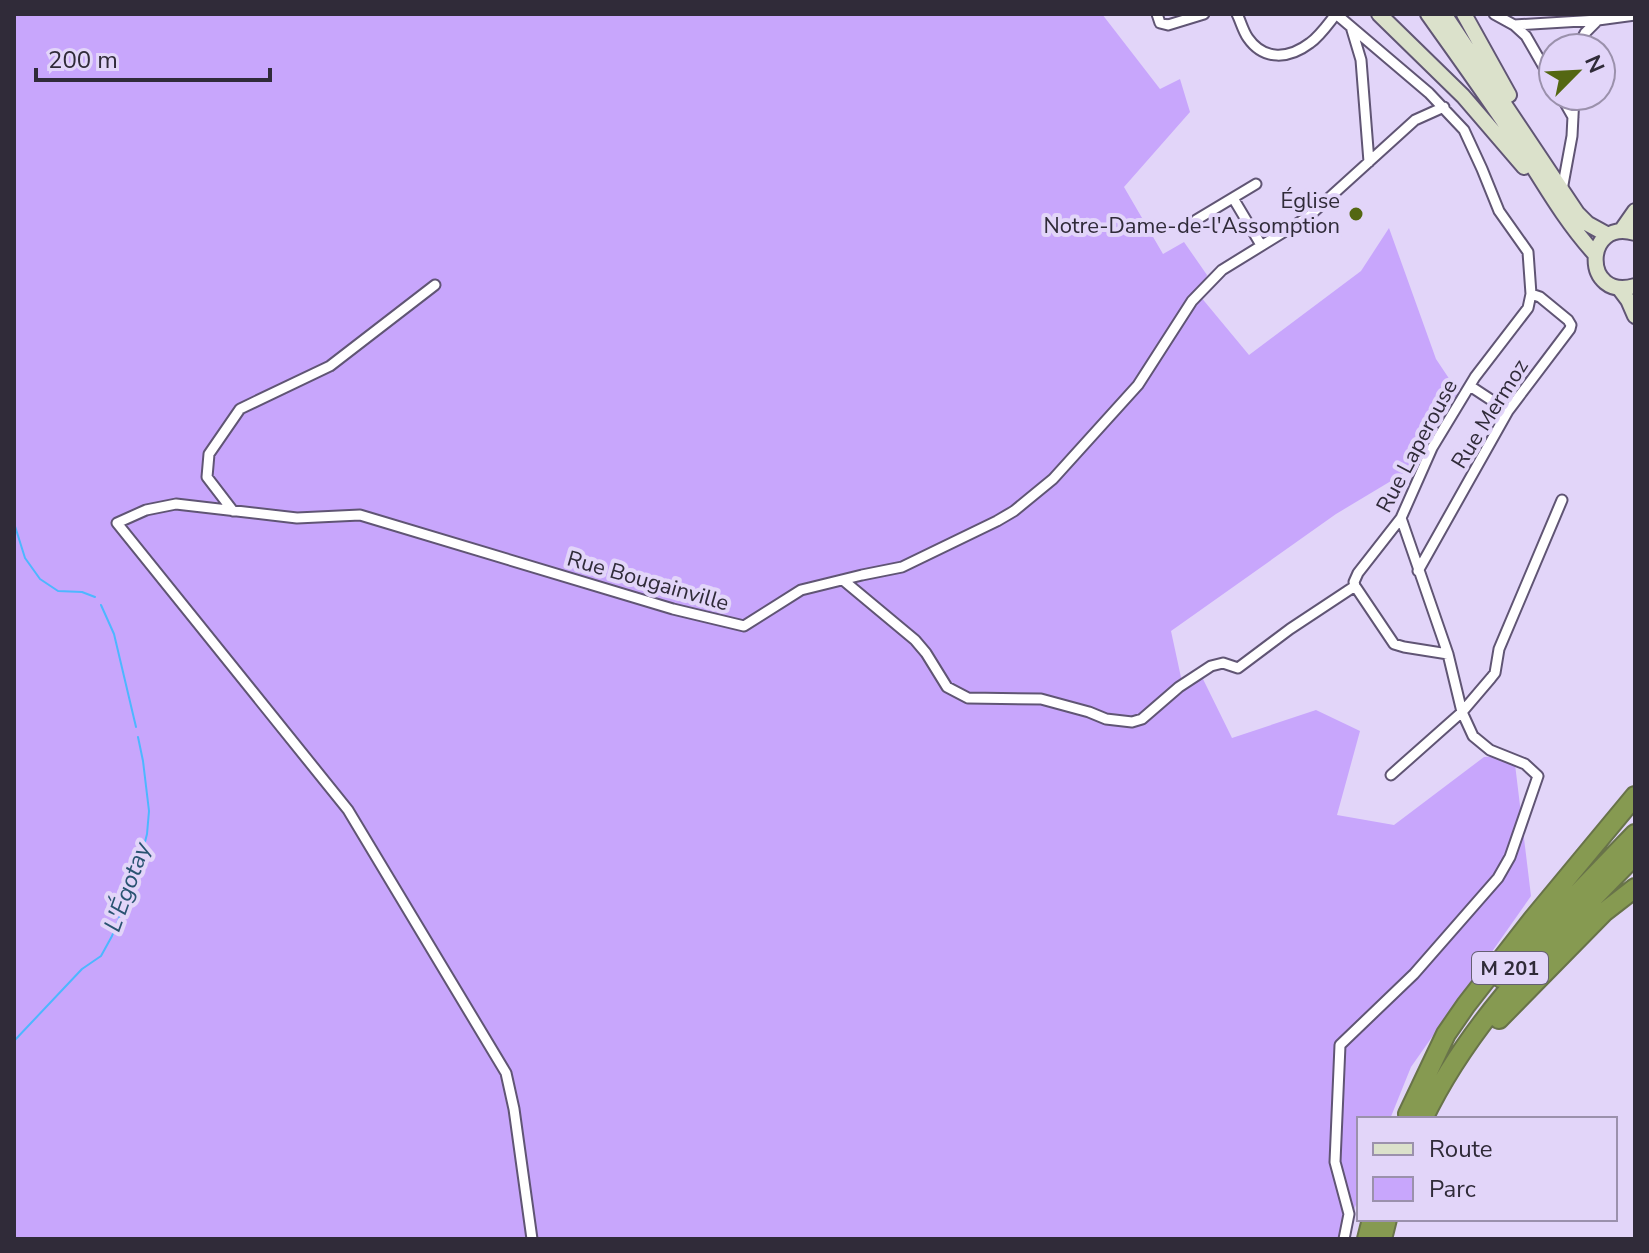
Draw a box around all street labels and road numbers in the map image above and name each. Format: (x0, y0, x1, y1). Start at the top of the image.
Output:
street label: Rue Mermoz (1444, 354, 1536, 474)
street label: Rue Laperouse (1369, 374, 1465, 518)
street label: Rue Bougainville (564, 544, 732, 618)
road number: M 201 (1472, 952, 1548, 984)

